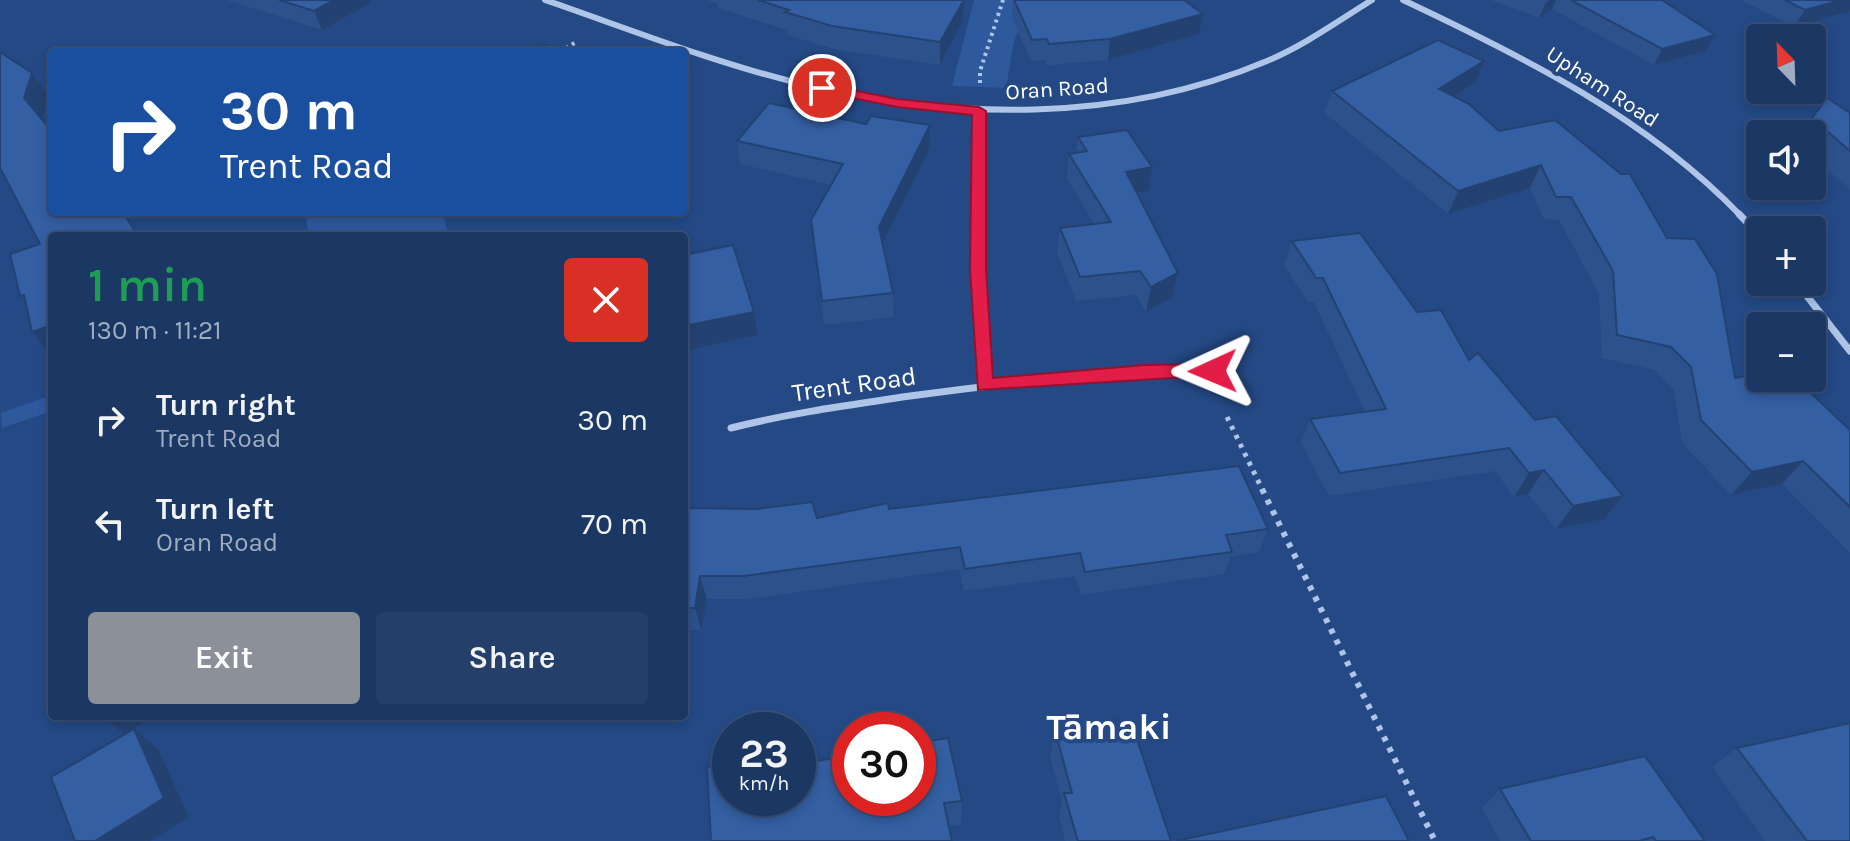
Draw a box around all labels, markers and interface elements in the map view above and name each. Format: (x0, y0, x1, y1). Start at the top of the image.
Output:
north arrow (1746, 24, 1826, 104)
map controls (1746, 24, 1826, 392)
street label: Upham Road (1541, 41, 1664, 133)
pin (788, 54, 856, 122)
icon: arrive (800, 66, 844, 110)
street label: Oran Road (1005, 72, 1110, 106)
text: 30 m (220, 78, 358, 143)
icon: right (88, 80, 192, 184)
button: sound (1746, 120, 1826, 200)
text: Trent Road (220, 145, 394, 187)
button: + (1746, 216, 1826, 296)
text: 1 min (88, 257, 207, 313)
button: close (564, 258, 648, 342)
button: − (1746, 312, 1826, 392)
text: 130 m · 11:21 (88, 315, 222, 346)
position arrow (1171, 329, 1255, 413)
street label: Trent Road (790, 360, 918, 409)
text: Turn right (156, 387, 296, 423)
icon: right (88, 398, 132, 442)
text: 30 m (577, 402, 648, 438)
text: Trent Road (156, 423, 281, 454)
text: Turn left (156, 491, 274, 527)
icon: left (88, 502, 132, 546)
text: 70 m (581, 506, 648, 542)
text: Oran Road (156, 527, 278, 558)
button: Exit (88, 612, 360, 704)
button: Share (376, 612, 648, 704)
district label: Tāmaki (1046, 706, 1172, 748)
speed limit sign: 30 (832, 712, 936, 816)
text: 23 (739, 730, 789, 777)
text: km/h (739, 772, 789, 795)

